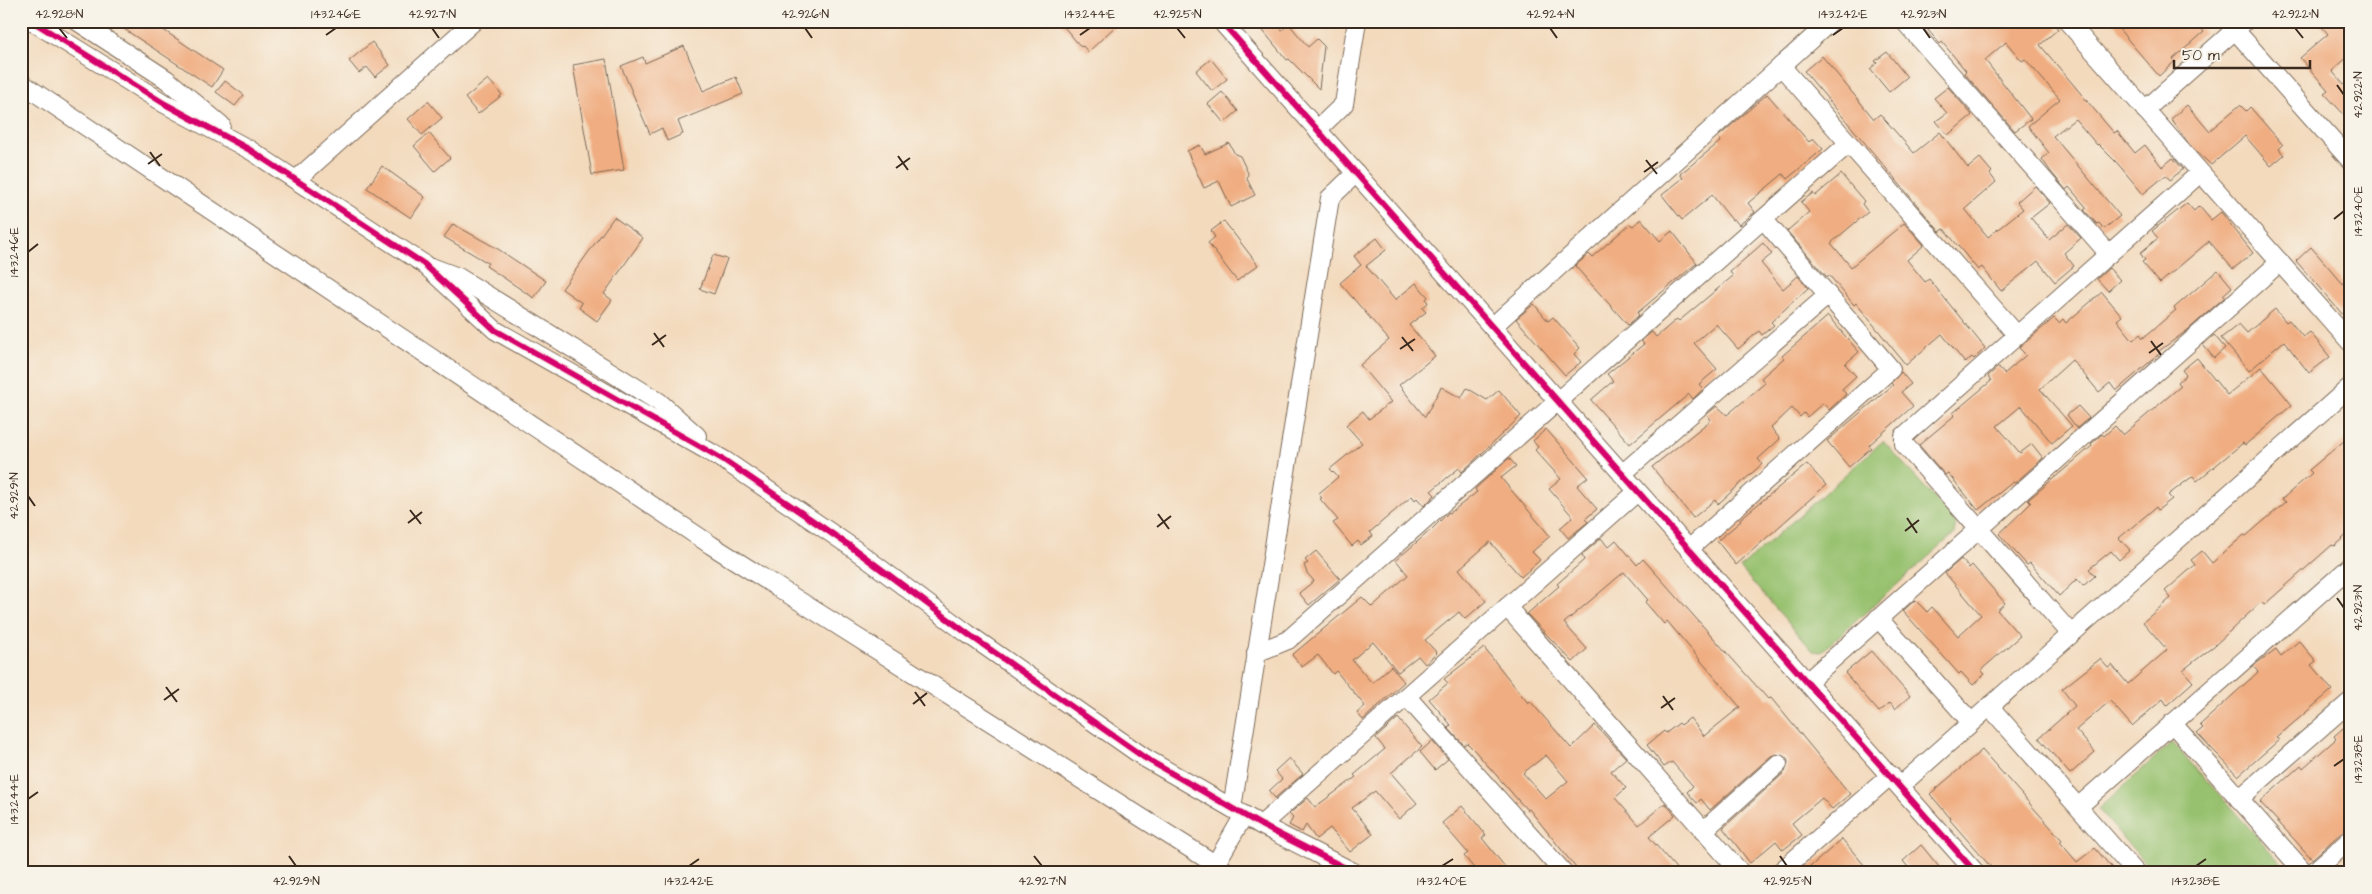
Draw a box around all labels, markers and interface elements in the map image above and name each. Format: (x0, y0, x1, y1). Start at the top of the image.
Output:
text: 42.928°N (35, 6, 84, 23)
text: 143.246°E (311, 6, 361, 23)
text: 42.927°N (408, 6, 456, 23)
text: 42.926°N (781, 6, 830, 23)
text: 143.244°E (1065, 6, 1115, 23)
text: 42.925°N (1152, 6, 1202, 23)
text: 42.924°N (1526, 6, 1575, 23)
text: 143.242°E (1818, 6, 1868, 23)
text: 42.923°N (1900, 6, 1947, 23)
text: 42.922°N (2271, 6, 2319, 23)
scale bar (2174, 38, 2311, 70)
text: 50 m (2182, 45, 2220, 66)
text: 42.922°N (2350, 71, 2367, 119)
text: 143.240°E (2350, 186, 2367, 236)
text: 143.246°E (6, 227, 23, 277)
text: 42.929°N (6, 472, 23, 520)
text: 42.923°N (2350, 584, 2367, 631)
text: 143.238°E (2350, 735, 2367, 783)
text: 143.244°E (6, 774, 23, 824)
text: 42.929°N (272, 873, 320, 890)
text: 143.242°E (664, 873, 714, 890)
text: 42.927°N (1018, 873, 1066, 890)
text: 143.240°E (1417, 873, 1467, 890)
text: 42.925°N (1762, 873, 1812, 890)
text: 143.238°E (2172, 873, 2220, 890)

